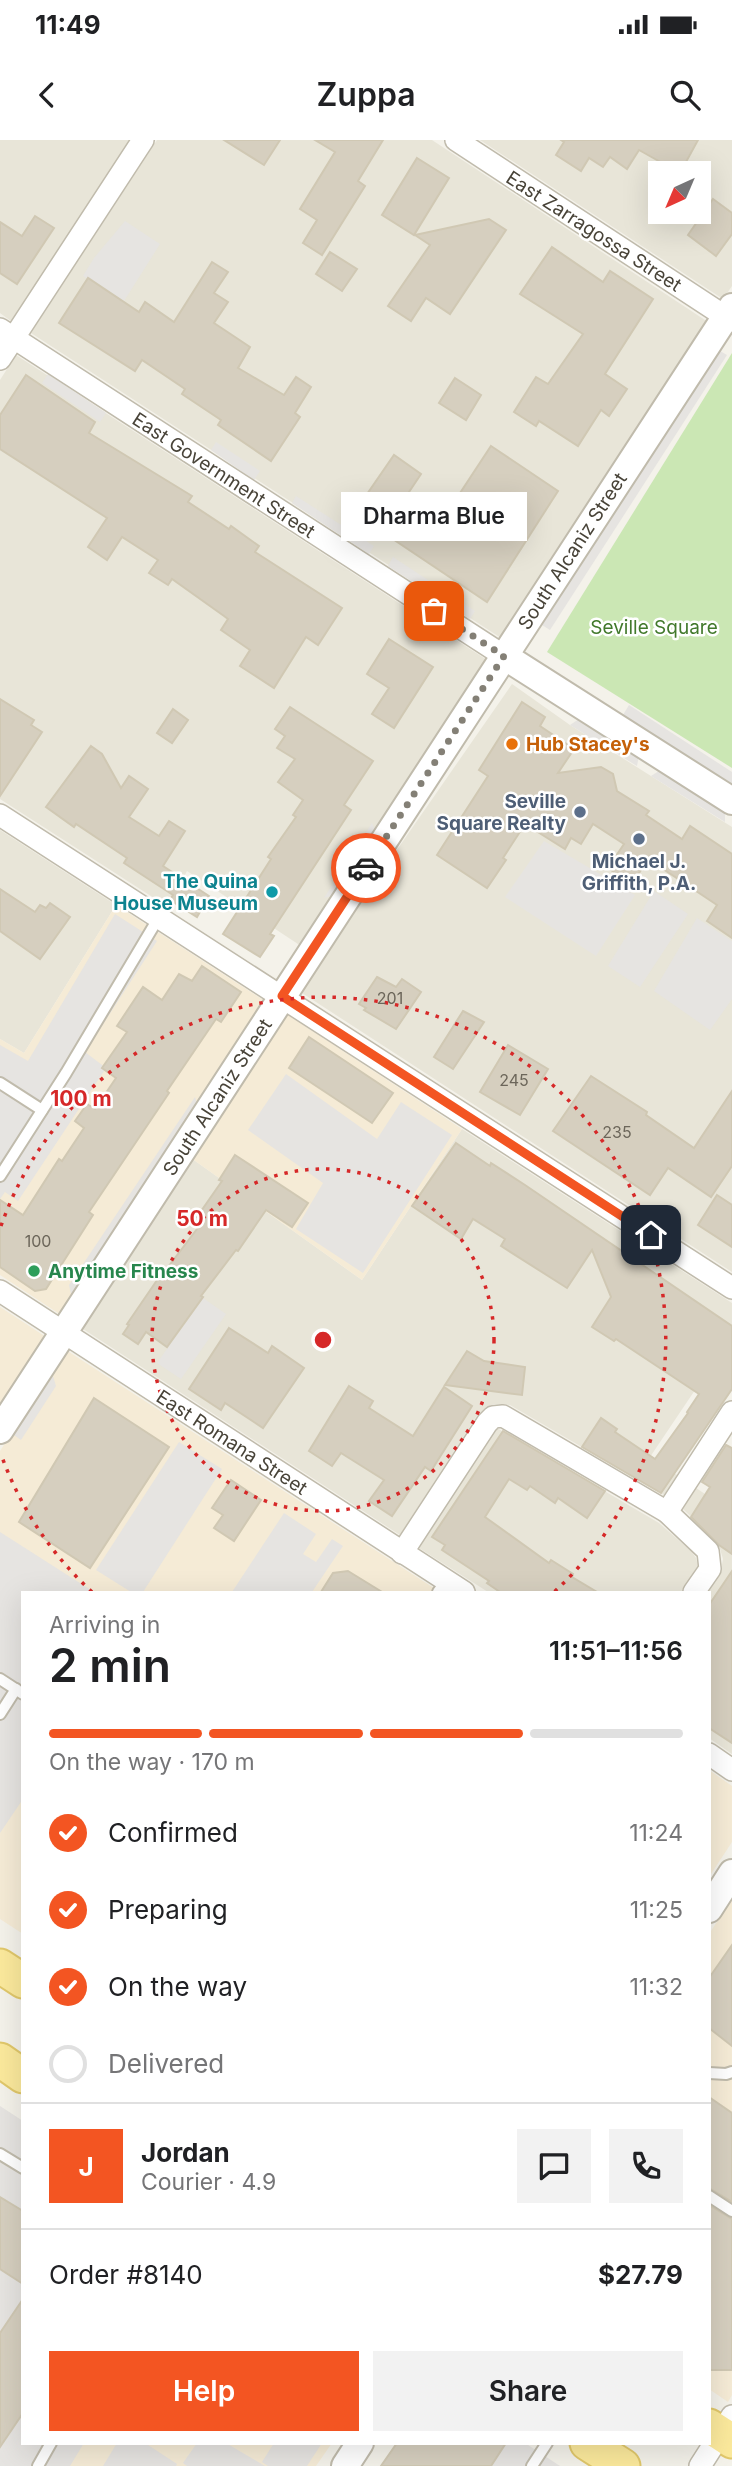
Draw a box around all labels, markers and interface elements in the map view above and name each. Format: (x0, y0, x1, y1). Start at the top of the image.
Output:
text: 11:49 (35, 9, 101, 40)
text: Zuppa (316, 75, 416, 114)
icon: back (28, 76, 66, 114)
icon: search (666, 76, 704, 114)
north arrow (648, 161, 710, 224)
map controls (648, 161, 711, 224)
street label: East Zarragossa Street (502, 166, 686, 297)
street label: East Government Street (128, 408, 319, 543)
street label: South Alcaniz Street (513, 469, 632, 634)
callout: Dharma Blue (341, 492, 527, 541)
text: Dharma Blue (363, 502, 505, 530)
pin (404, 581, 464, 641)
icon: bag (415, 592, 453, 630)
park label: Seville Square (590, 616, 718, 639)
place label: Hub Stacey's (526, 733, 650, 756)
marker: Hub Stacey's (504, 736, 520, 752)
place label: Seville Square Realty (437, 790, 567, 835)
marker: Seville Square Realty (572, 804, 588, 820)
marker: Michael J. Griffith, P.A. (631, 831, 647, 847)
courier (331, 833, 401, 903)
icon: car (347, 849, 385, 887)
place label: Michael J. Griffith, P.A. (582, 850, 696, 895)
place label: The Quina House Museum (113, 870, 258, 915)
marker: The Quina House Museum (264, 884, 280, 900)
house number: 201 (377, 988, 403, 1008)
street label: South Alcaniz Street (158, 1015, 277, 1180)
house number: 245 (499, 1070, 529, 1090)
text: 100 m (50, 1086, 112, 1111)
house number: 235 (602, 1122, 632, 1142)
pin (621, 1205, 681, 1265)
text: 50 m (176, 1206, 228, 1231)
icon: home (632, 1216, 670, 1254)
house number: 100 (25, 1231, 51, 1251)
place label: Anytime Fitness (48, 1260, 198, 1283)
marker: Anytime Fitness (26, 1263, 42, 1279)
centre of rings (311, 1328, 335, 1352)
street label: East Romana Street (152, 1385, 311, 1500)
text: Arriving in (49, 1611, 160, 1639)
text: 11:51–11:56 (549, 1635, 683, 1666)
text: 2 min (49, 1637, 171, 1693)
text: On the way · 170 m (49, 1748, 255, 1776)
icon: check (49, 1814, 87, 1852)
text: Confirmed (108, 1817, 238, 1848)
text: 11:24 (629, 1819, 683, 1847)
icon: check (49, 1891, 87, 1929)
text: Preparing (108, 1894, 228, 1925)
text: 11:25 (630, 1896, 683, 1924)
icon: check (49, 1968, 87, 2006)
text: On the way (108, 1971, 247, 2002)
text: 11:32 (629, 1973, 683, 2001)
text: Delivered (108, 2048, 224, 2079)
button: chat (517, 2129, 591, 2203)
button: phone (609, 2129, 683, 2203)
text: Jordan (141, 2137, 230, 2168)
text: J (78, 2151, 94, 2182)
text: Courier · 4.9 (141, 2168, 276, 2196)
text: Order #8140 (49, 2259, 203, 2290)
text: $27.79 (598, 2259, 683, 2290)
button: Help (49, 2351, 359, 2431)
button: Share (373, 2351, 683, 2431)

